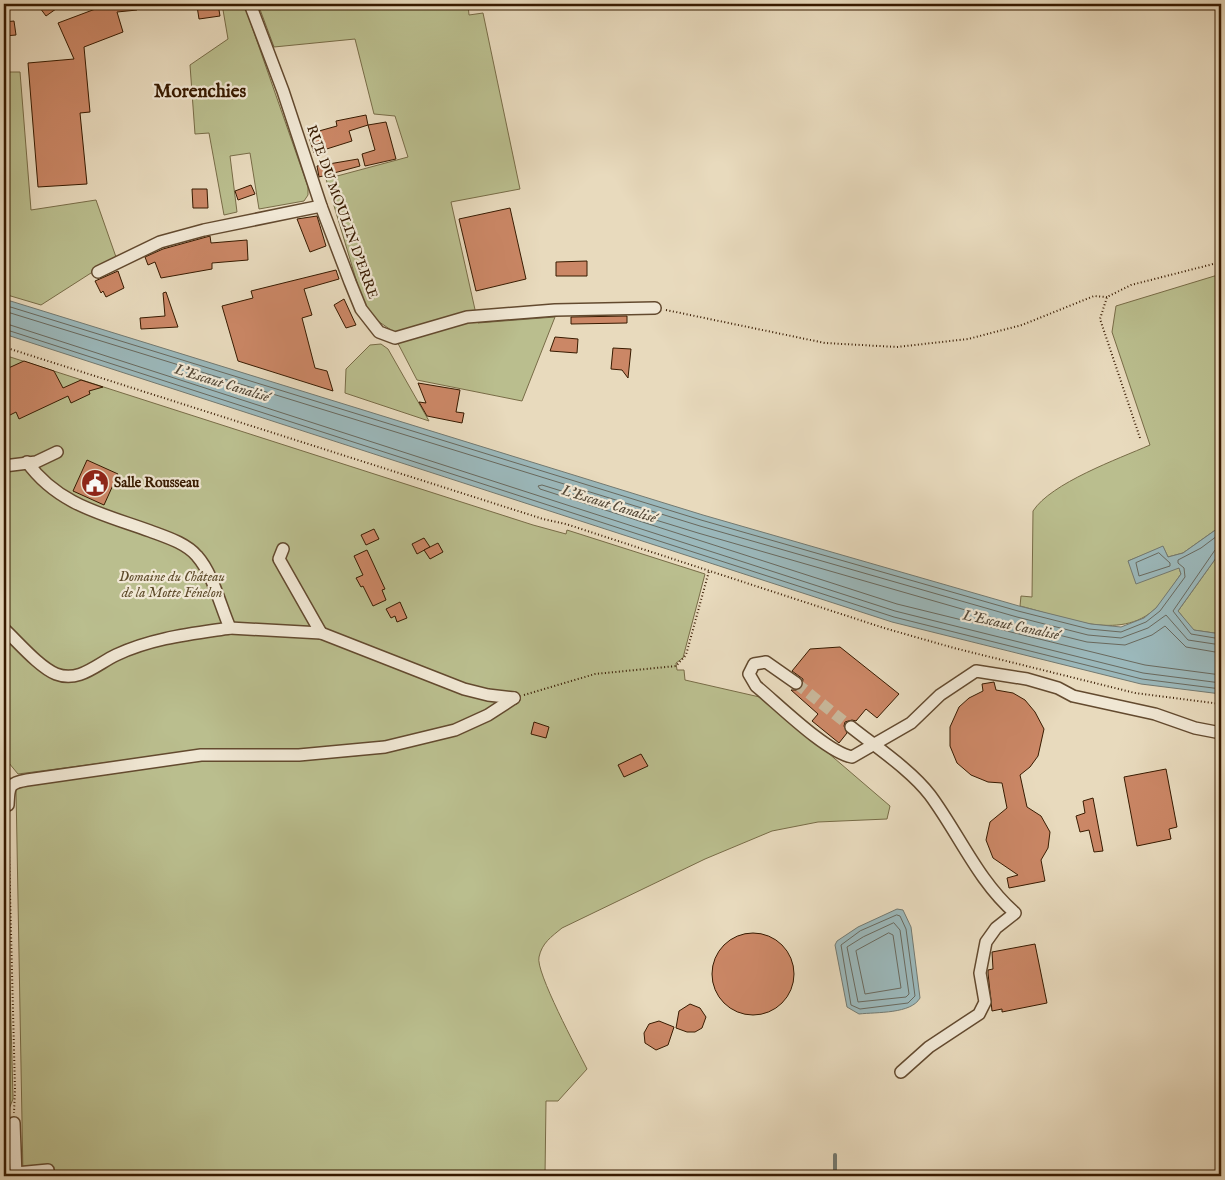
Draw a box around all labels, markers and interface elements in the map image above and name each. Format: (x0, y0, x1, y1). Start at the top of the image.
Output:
district label: Morenchies (154, 80, 246, 104)
street label: RUE DU MOULIN D'ERRE (302, 123, 382, 302)
water label: L'Escaut Canalisé (171, 359, 275, 407)
public building icon: Salle Rousseau (80, 468, 110, 498)
place label: Salle Rousseau (114, 474, 200, 492)
water label: L'Escaut Canalisé (558, 480, 662, 528)
park label: Domaine du Château de la Motte Fénelon (119, 568, 225, 602)
water label: L'Escaut Canalisé (960, 605, 1064, 645)

